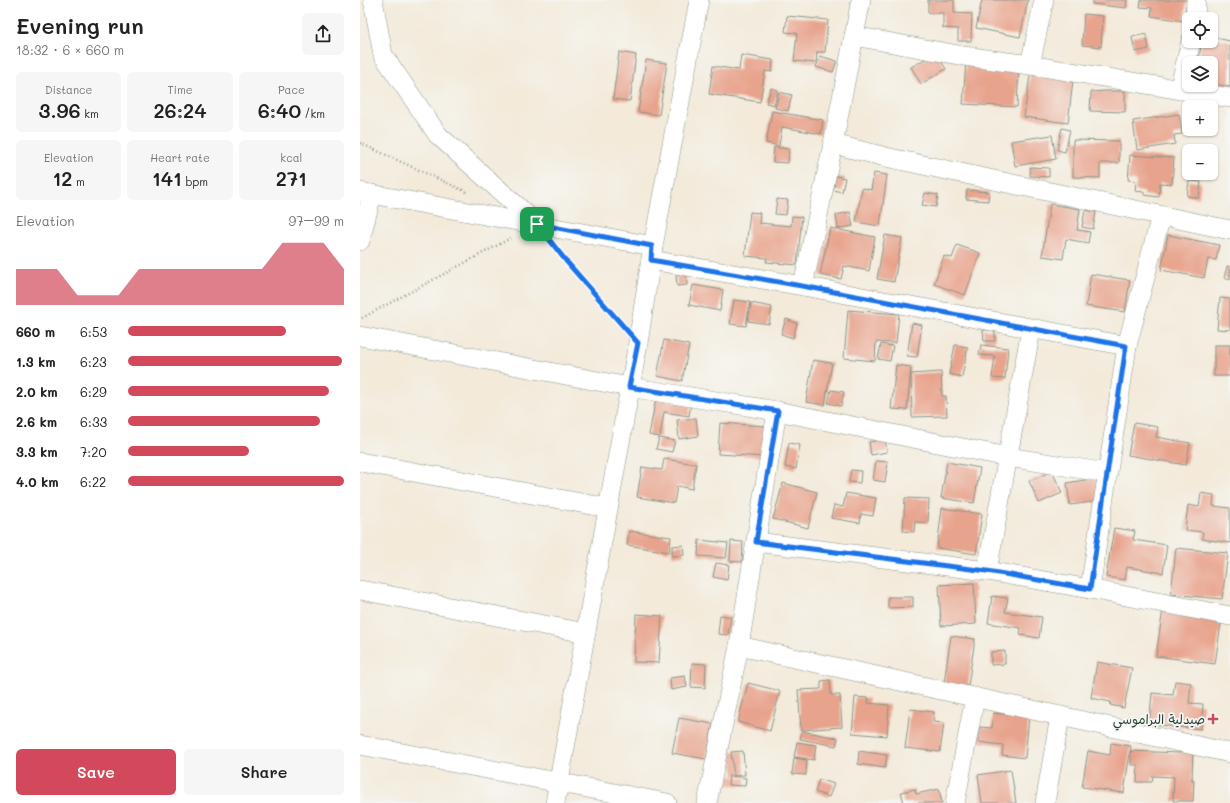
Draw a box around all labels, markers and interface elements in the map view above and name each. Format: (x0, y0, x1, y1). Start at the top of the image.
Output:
text: Evening run (16, 11, 144, 40)
map controls (1182, 12, 1218, 180)
button: locate (1182, 12, 1218, 48)
button: share (302, 13, 344, 55)
text: 18:32 · 6 × 660 m (16, 41, 124, 58)
button: layers (1182, 56, 1218, 92)
text: Distance (45, 82, 92, 97)
text: Time (167, 82, 193, 97)
text: Pace (278, 82, 305, 97)
text: 3.96 (39, 97, 81, 123)
text: 26:24 (153, 97, 207, 123)
text: 6:40 (258, 97, 301, 123)
button: + (1182, 100, 1218, 136)
text: km (81, 106, 99, 121)
text: /km (301, 106, 325, 121)
button: − (1182, 144, 1218, 180)
text: Elevation (44, 150, 93, 165)
text: Heart rate (150, 150, 210, 165)
text: kcal (280, 150, 302, 165)
text: 12 (52, 165, 73, 191)
text: 141 (152, 165, 182, 191)
text: 271 (276, 165, 307, 191)
text: m (73, 174, 85, 189)
text: bpm (182, 174, 208, 189)
pin (520, 207, 554, 241)
text: Elevation (16, 212, 74, 229)
text: 97–99 m (289, 212, 344, 229)
icon: arrive (526, 213, 548, 235)
text: 660 m (16, 323, 55, 340)
text: 6:53 (80, 323, 107, 340)
text: 1.3 km (16, 353, 56, 370)
text: 6:23 (80, 353, 107, 370)
text: 2.0 km (16, 383, 58, 400)
text: 6:29 (80, 383, 107, 400)
text: 2.6 km (16, 413, 57, 430)
text: 6:33 (80, 413, 107, 430)
text: 3.3 km (16, 443, 58, 460)
text: 7:20 (80, 443, 107, 460)
text: 4.0 km (16, 473, 59, 490)
text: 6:22 (80, 473, 106, 490)
place label: صيدلية البراموسي (1113, 710, 1205, 731)
marker: صيدلية البراموسي (1208, 714, 1218, 724)
button: Save (16, 749, 176, 795)
button: Share (184, 749, 344, 795)

